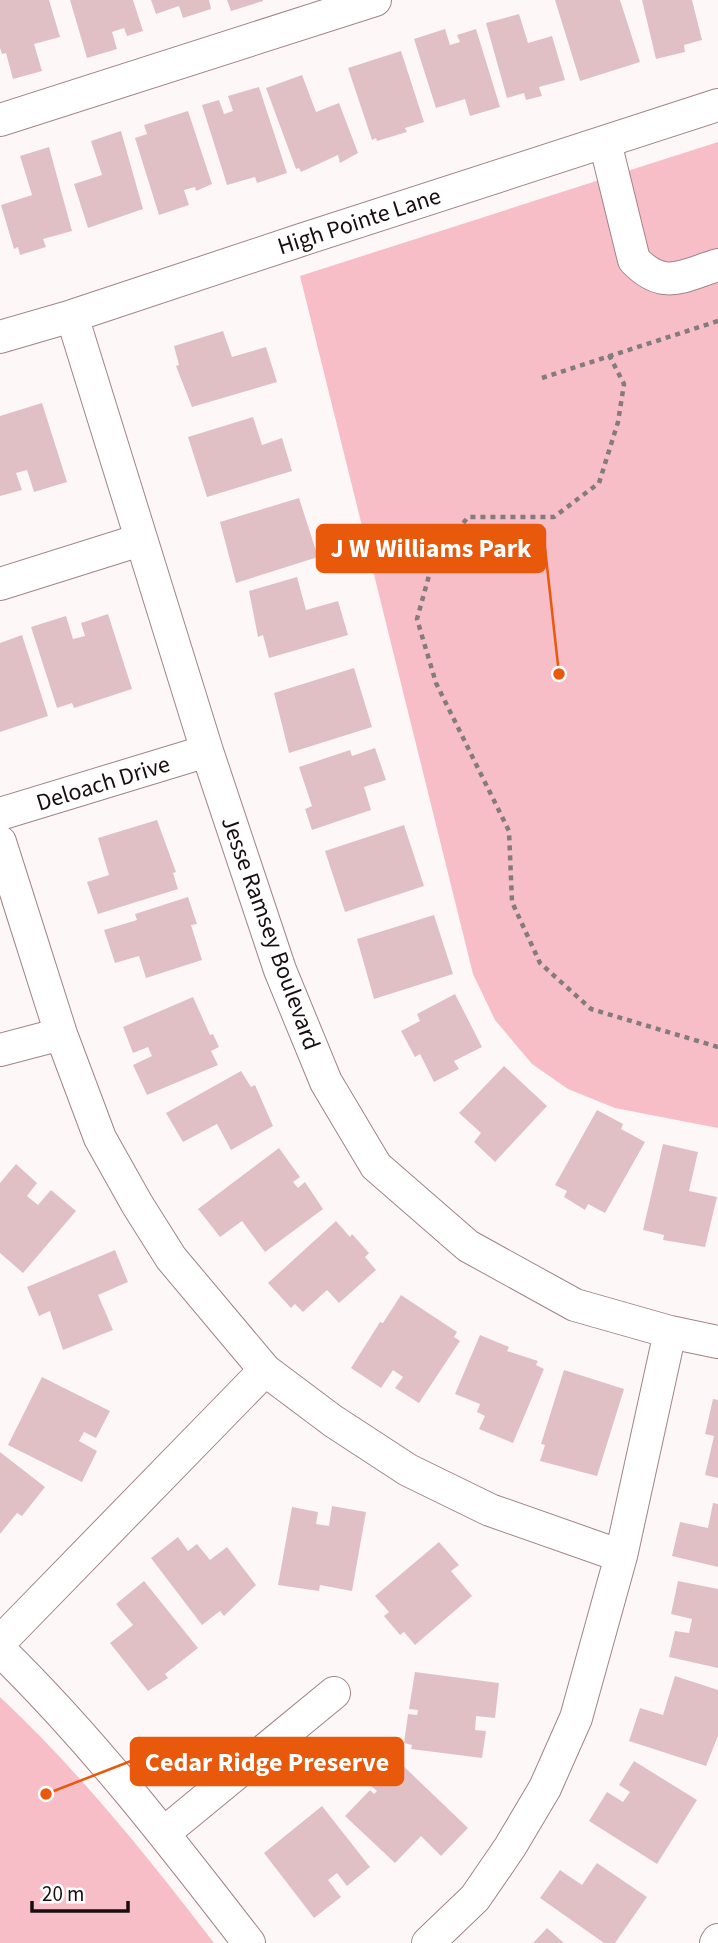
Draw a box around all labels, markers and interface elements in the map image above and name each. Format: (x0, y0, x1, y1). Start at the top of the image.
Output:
street label: High Pointe Lane (273, 179, 445, 264)
callout: J W Williams Park (317, 525, 545, 572)
text: J W Williams Park (331, 530, 532, 567)
street label: Deloach Drive (32, 747, 174, 820)
street label: Jesse Ramsey Boulevard (212, 811, 329, 1055)
callout: Cedar Ridge Preserve (131, 1738, 403, 1785)
text: Cedar Ridge Preserve (145, 1744, 389, 1781)
scale bar (32, 1870, 128, 1914)
text: 20 m (42, 1879, 84, 1909)

